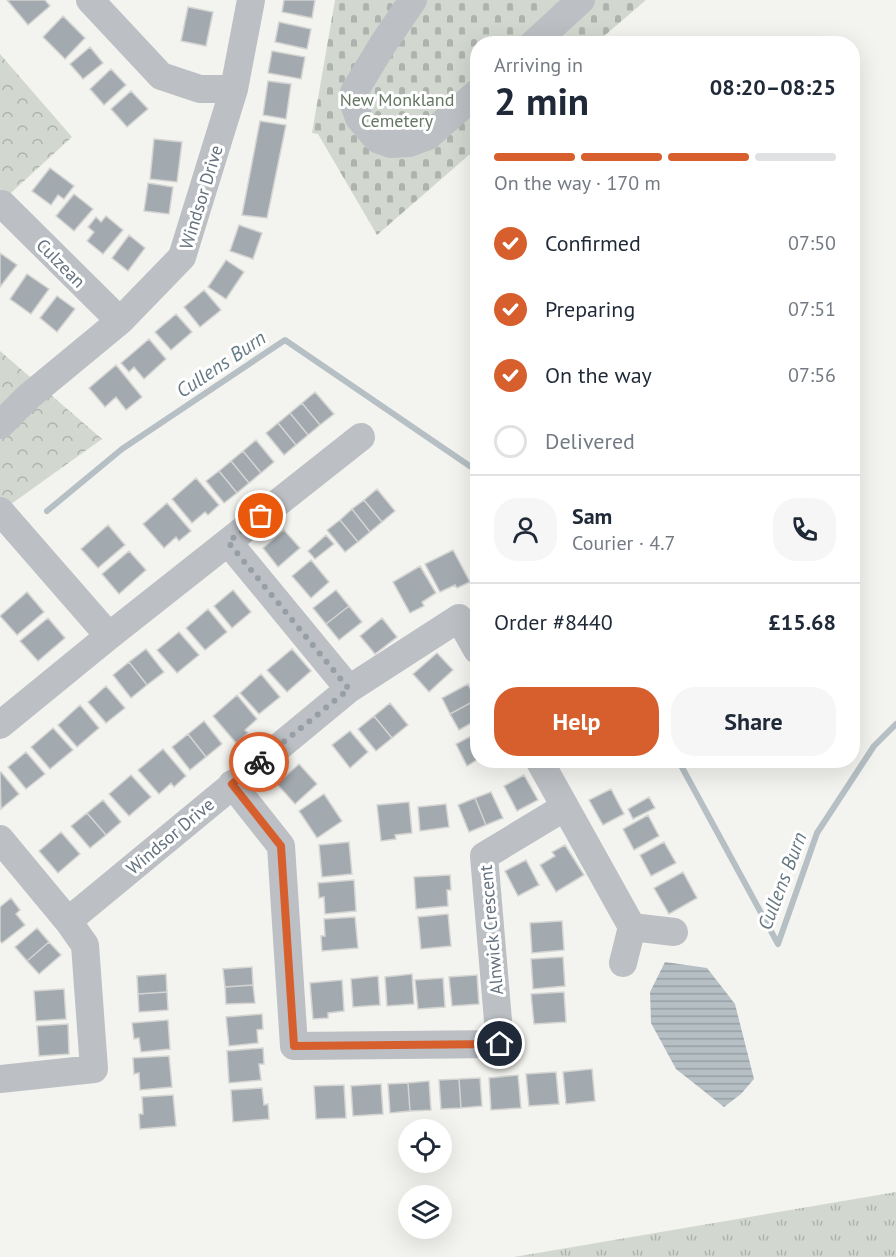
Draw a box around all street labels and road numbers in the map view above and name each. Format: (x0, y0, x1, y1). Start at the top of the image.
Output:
street label: Windsor Drive (174, 142, 228, 252)
street label: Culzean (31, 233, 91, 293)
street label: Windsor Drive (121, 793, 219, 879)
street label: Alnwick Crescent (474, 864, 508, 996)

